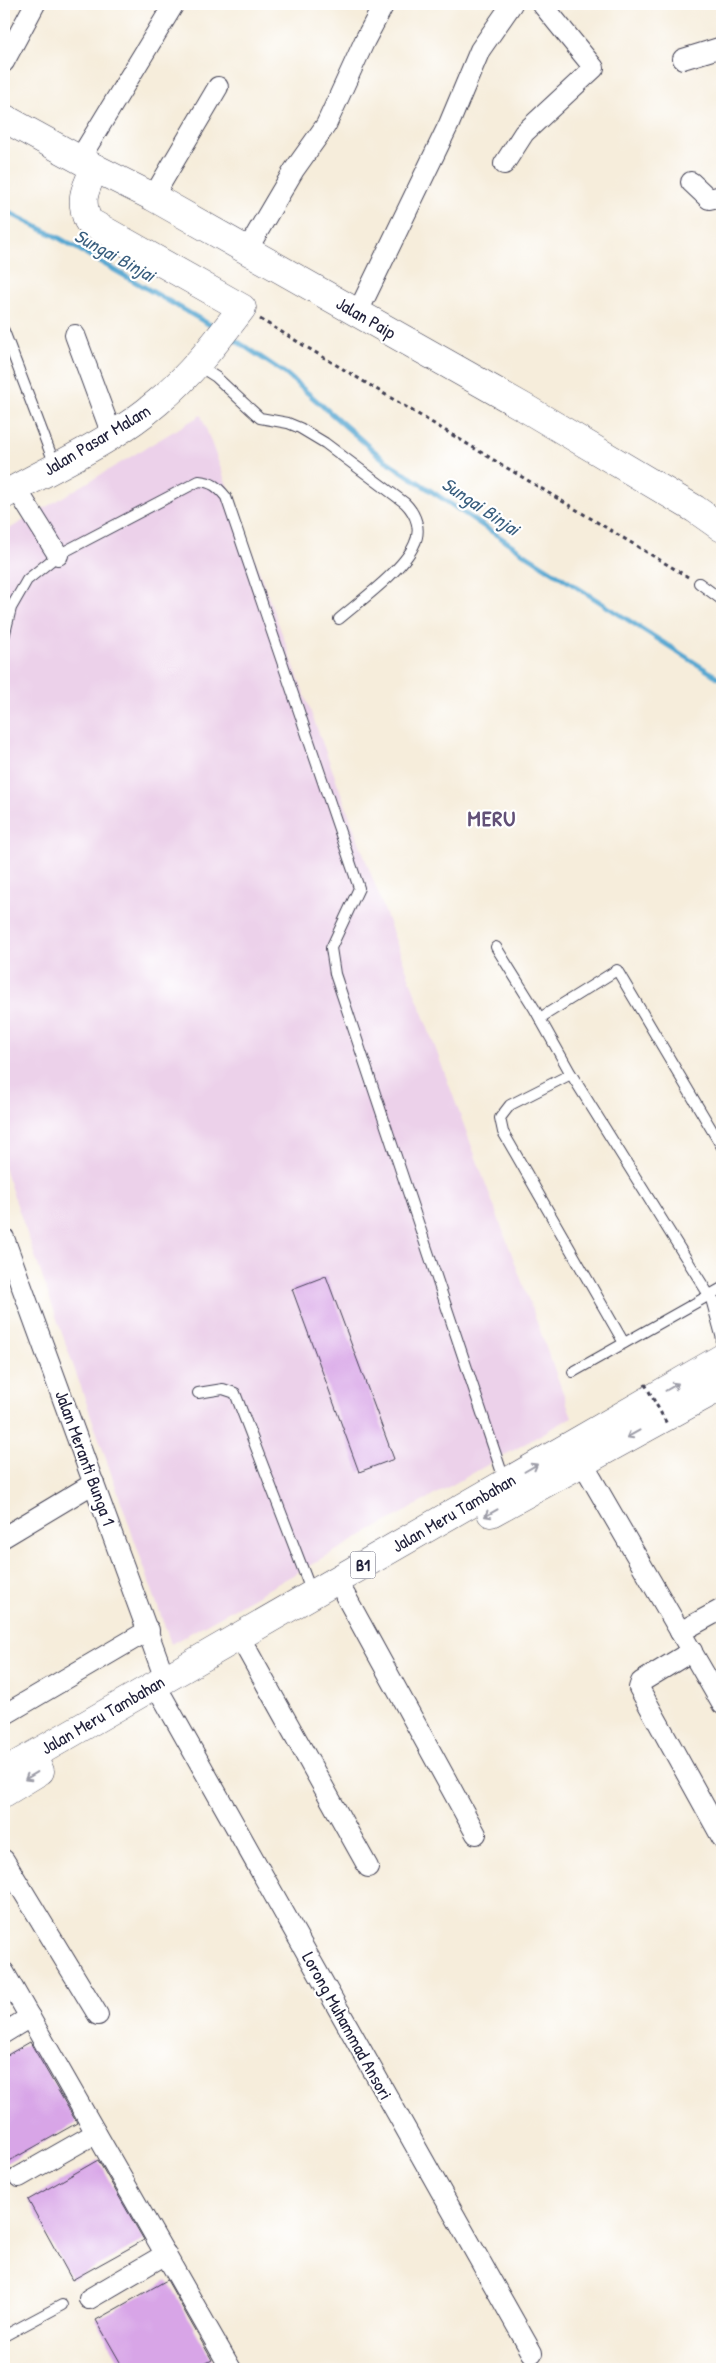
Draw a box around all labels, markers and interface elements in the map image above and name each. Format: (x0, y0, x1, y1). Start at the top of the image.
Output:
water label: Sungai Binjai (70, 222, 161, 289)
street label: Jalan Paip (332, 290, 401, 345)
street label: Jalan Pasar Malam (39, 398, 155, 481)
water label: Sungai Binjai (437, 471, 526, 542)
district label: MERU (468, 803, 516, 833)
one-way arrow (665, 1382, 680, 1392)
street label: Jalan Meranti Bunga 1 (49, 1387, 122, 1529)
one-way arrow (626, 1429, 641, 1439)
one-way arrow (524, 1463, 539, 1473)
street label: Jalan Meru Tambahan (387, 1467, 520, 1558)
one-way arrow (484, 1508, 499, 1518)
road number: B1 (350, 1552, 376, 1578)
street label: Jalan Meru Tambahan (36, 1669, 169, 1760)
one-way arrow (25, 1772, 39, 1782)
street label: Lorong Muhammad Ansori (296, 1947, 399, 2104)

